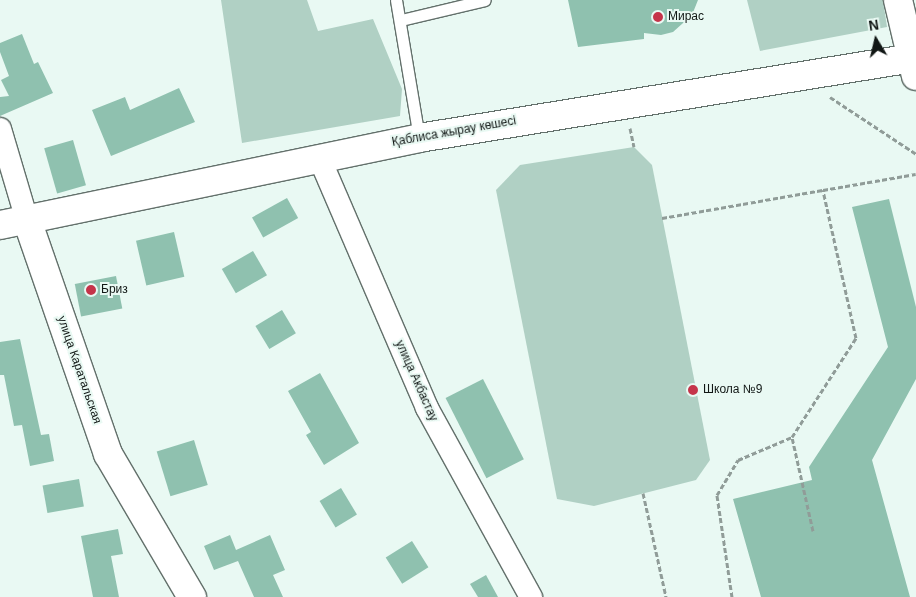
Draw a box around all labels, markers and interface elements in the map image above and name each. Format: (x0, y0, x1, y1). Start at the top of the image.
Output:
place label: Мирас (668, 10, 704, 24)
marker: Мирас (652, 11, 664, 23)
north arrow (851, 15, 901, 65)
text: N (867, 16, 880, 34)
street label: Қаблиса жырау көшесі (391, 114, 517, 150)
place label: Бриз (101, 283, 128, 297)
marker: Бриз (85, 284, 97, 296)
street label: улица Каратальская (54, 314, 104, 426)
street label: улица Акбастау (392, 338, 440, 424)
place label: Школа №9 (703, 383, 762, 397)
marker: Школа №9 (687, 384, 699, 396)

